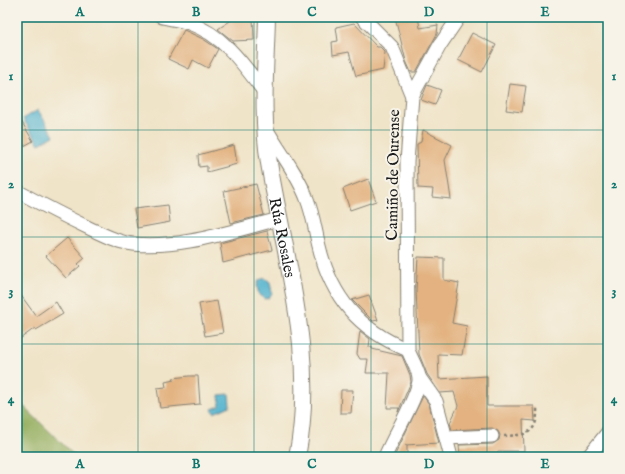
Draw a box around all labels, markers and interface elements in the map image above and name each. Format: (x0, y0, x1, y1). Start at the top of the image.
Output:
text: A (75, 4, 86, 21)
text: B (192, 4, 201, 21)
text: C (307, 4, 317, 21)
text: D (424, 4, 435, 21)
text: E (540, 4, 550, 21)
text: 1 (9, 68, 14, 85)
text: 1 (612, 68, 617, 85)
street label: Camiño de Ourense (383, 109, 405, 241)
text: 2 (8, 176, 14, 193)
text: 2 (611, 176, 617, 193)
street label: Rúa Rosales (263, 196, 299, 280)
text: 3 (9, 283, 14, 300)
text: 3 (612, 283, 617, 300)
text: 4 (8, 391, 15, 408)
text: 4 (611, 391, 618, 408)
text: A (75, 456, 86, 473)
text: B (192, 456, 201, 473)
text: C (307, 456, 317, 473)
text: D (424, 456, 435, 473)
text: E (540, 456, 550, 473)

